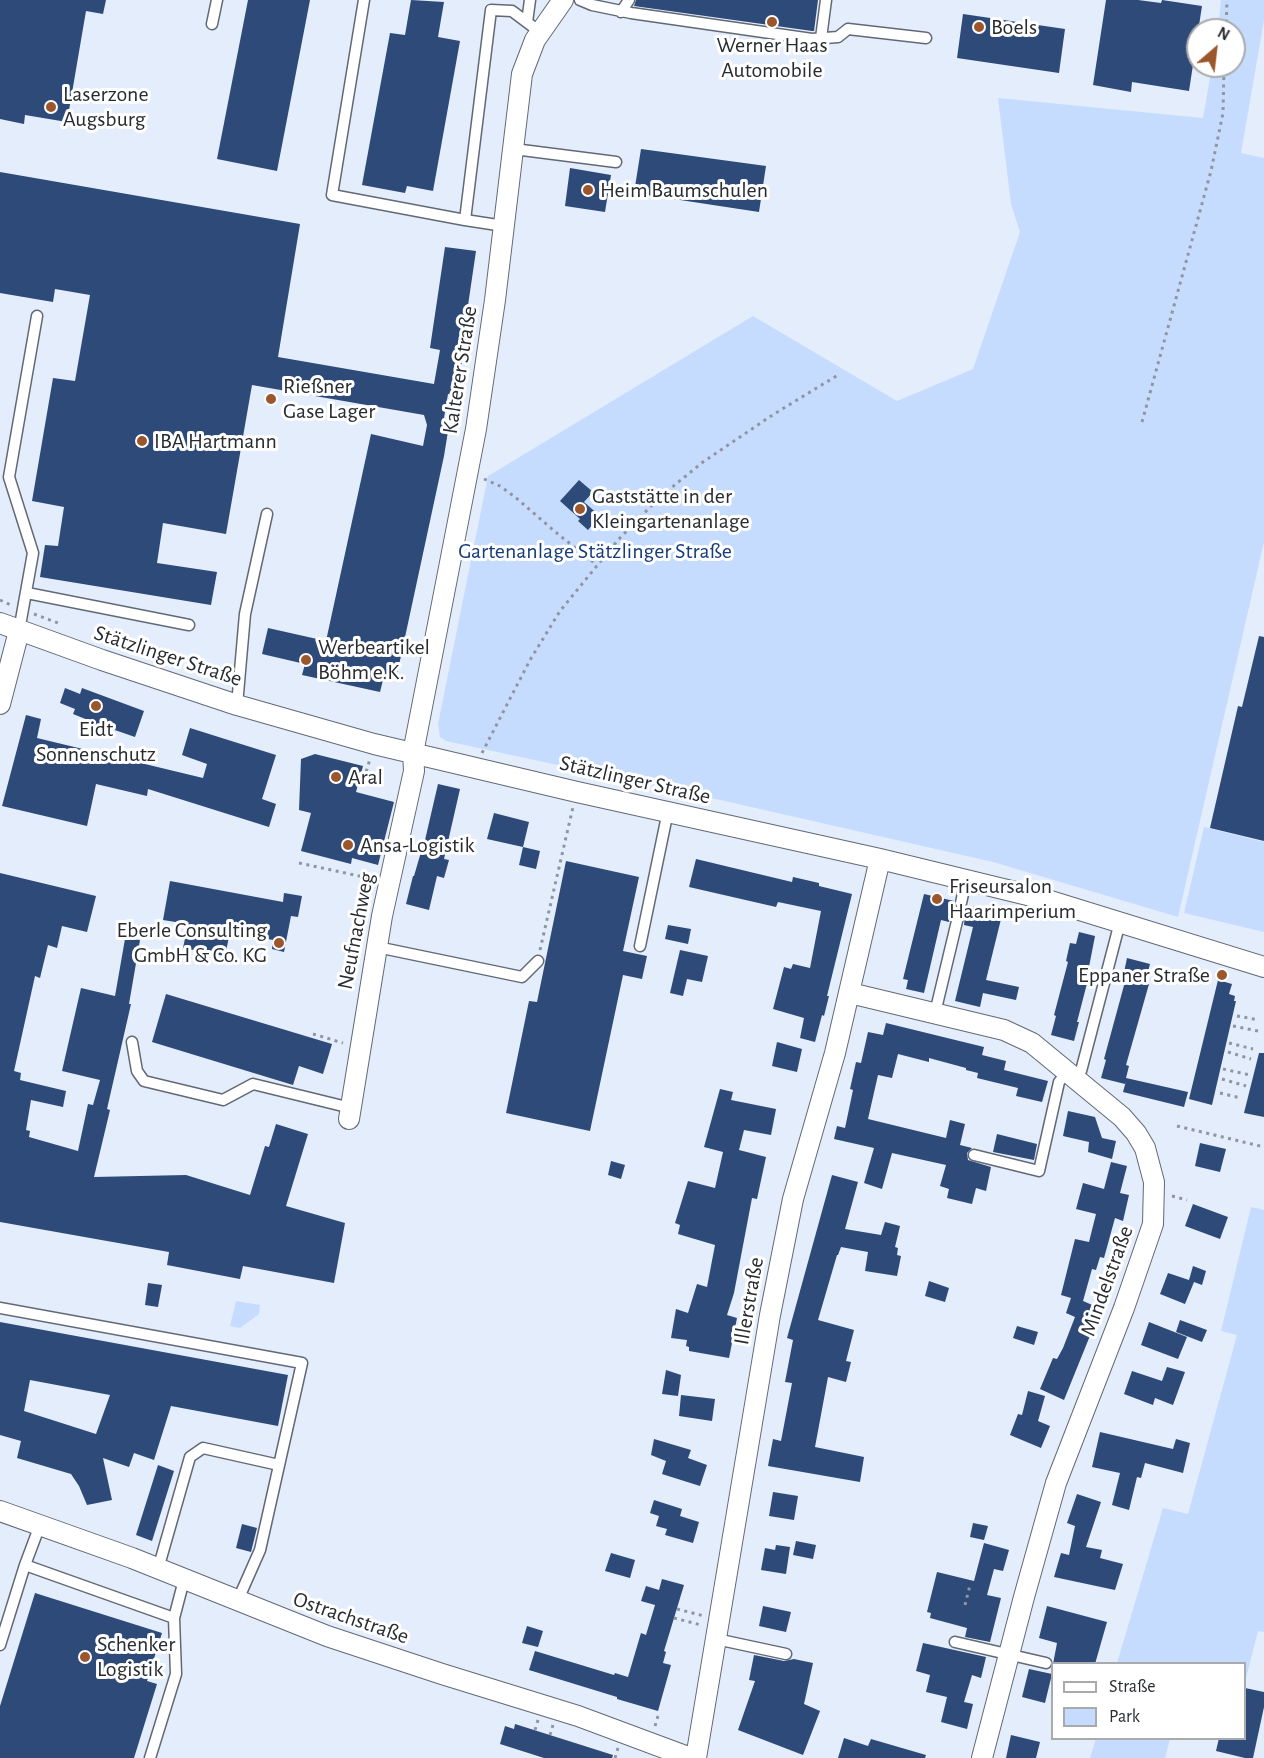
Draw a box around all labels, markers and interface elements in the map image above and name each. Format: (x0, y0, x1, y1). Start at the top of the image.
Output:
place label: Boels (991, 14, 1037, 40)
marker: Werner Haas Automobile (765, 15, 779, 29)
north arrow (1186, 18, 1246, 78)
marker: Boels (972, 20, 986, 34)
text: N (1215, 24, 1232, 44)
place label: Werner Haas Automobile (716, 32, 828, 84)
place label: Laserzone Augsburg (63, 81, 149, 132)
marker: Laserzone Augsburg (44, 100, 58, 114)
place label: Heim Baumschulen (600, 177, 768, 203)
marker: Heim Baumschulen (581, 183, 595, 197)
street label: Kalterer Straße (437, 304, 483, 436)
place label: Rießner Gase Lager (283, 373, 375, 424)
marker: Rießner Gase Lager (264, 392, 278, 406)
place label: IBA Hartmann (154, 428, 277, 454)
marker: IBA Hartmann (135, 434, 149, 448)
place label: Gaststätte in der Kleingartenanlage (592, 483, 750, 534)
marker: Gaststätte in der Kleingartenanlage (573, 502, 587, 516)
park label: Gartenanlage Stätzlinger Straße (458, 538, 732, 564)
street label: Stätzlinger Straße (91, 620, 245, 692)
place label: Werbeartikel Böhm e.K. (318, 634, 430, 686)
marker: Werbeartikel Böhm e.K. (299, 653, 313, 667)
marker: Eidt Sonnenschutz (89, 699, 103, 713)
place label: Eidt Sonnenschutz (36, 716, 156, 768)
street label: Stätzlinger Straße (557, 750, 713, 810)
place label: Aral (348, 764, 383, 790)
marker: Aral (329, 770, 343, 784)
place label: Ansa-Logistik (360, 832, 474, 858)
marker: Ansa-Logistik (341, 838, 355, 852)
street label: Neufnachweg (332, 870, 380, 992)
place label: Friseursalon Haarimperium (949, 873, 1076, 924)
marker: Friseursalon Haarimperium (930, 892, 944, 906)
place label: Eberle Consulting GmbH & Co. KG (116, 917, 267, 968)
marker: Eberle Consulting GmbH & Co. KG (272, 936, 286, 950)
place label: Eppaner Straße (1078, 962, 1210, 988)
marker: Eppaner Straße (1215, 968, 1229, 982)
street label: Mindelstraße (1075, 1222, 1139, 1340)
street label: Illerstraße (728, 1255, 770, 1347)
street label: Ostrachstraße (290, 1586, 412, 1650)
place label: Schenker Logistik (97, 1631, 175, 1682)
marker: Schenker Logistik (78, 1650, 92, 1664)
legend (1051, 1662, 1246, 1740)
text: Straße (1109, 1678, 1155, 1696)
text: Park (1109, 1708, 1140, 1726)

